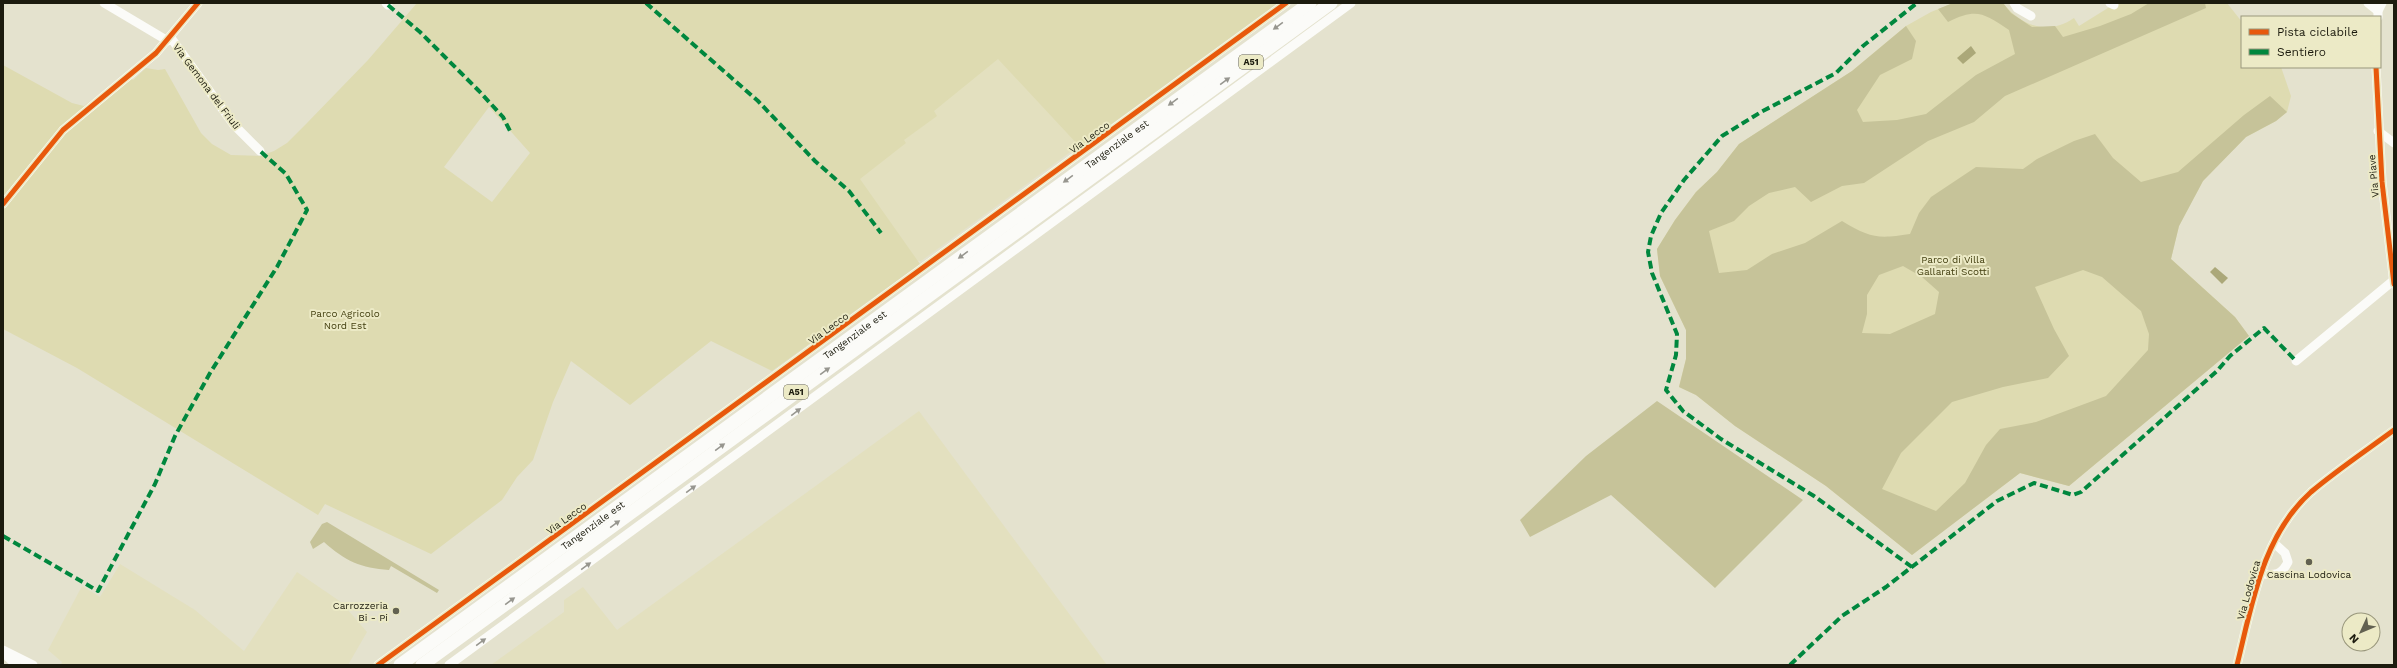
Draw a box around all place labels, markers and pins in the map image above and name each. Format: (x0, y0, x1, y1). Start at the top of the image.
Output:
marker: Cascina Lodovica (2304, 557, 2314, 567)
place label: Cascina Lodovica (2267, 569, 2351, 580)
place label: Carrozzeria Bi - Pi (333, 600, 388, 623)
marker: Carrozzeria Bi - Pi (391, 606, 401, 616)

